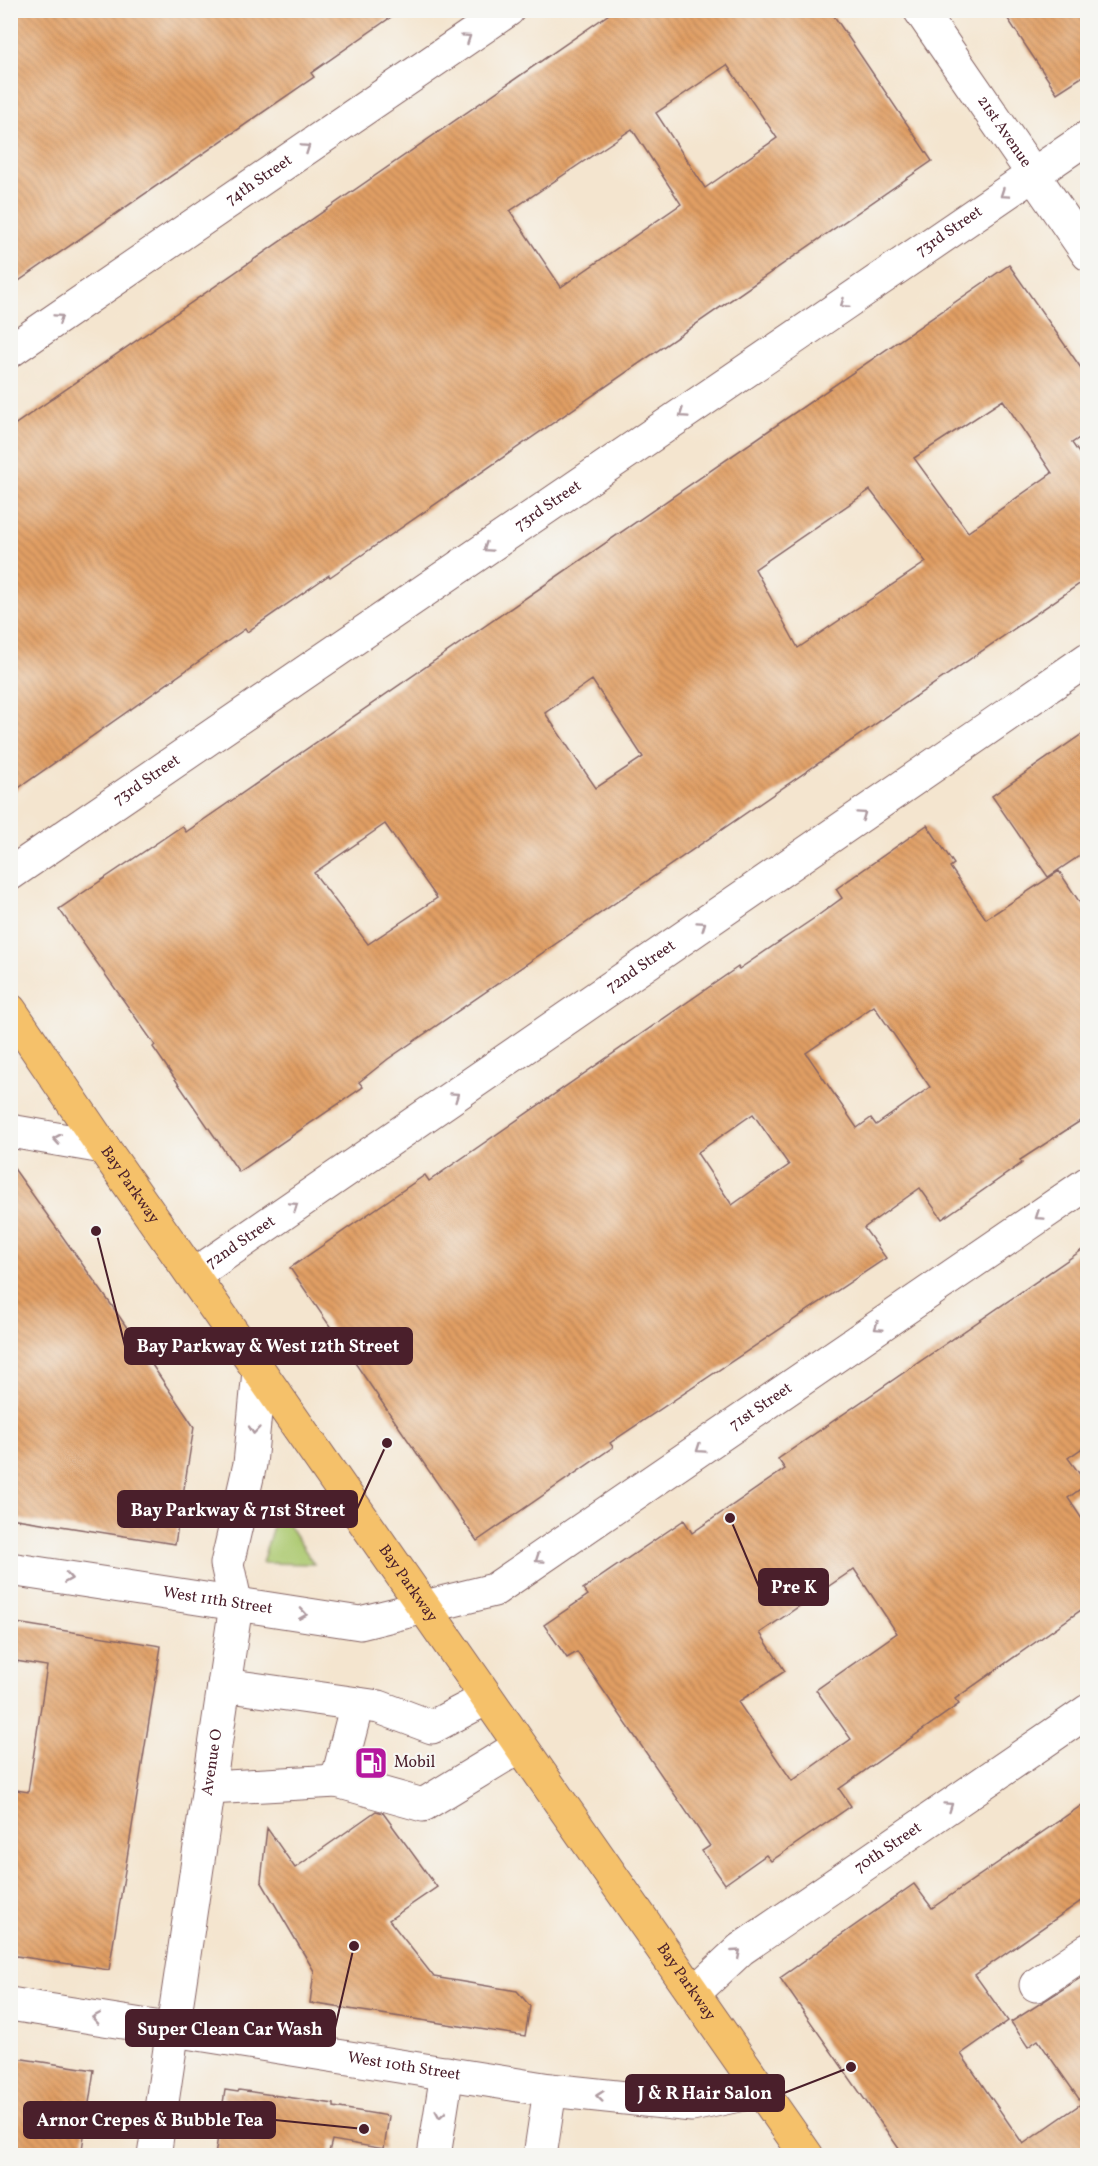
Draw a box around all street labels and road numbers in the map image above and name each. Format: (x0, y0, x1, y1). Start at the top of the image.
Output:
street label: 21st Avenue (971, 92, 1036, 172)
street label: 74th Street (222, 150, 297, 211)
street label: 73rd Street (912, 201, 988, 262)
street label: 73rd Street (510, 475, 586, 537)
street label: 73rd Street (109, 749, 185, 811)
street label: 72nd Street (602, 935, 681, 999)
street label: Bay Parkway (95, 1142, 165, 1229)
street label: 72nd Street (202, 1211, 280, 1274)
street label: 71st Street (725, 1377, 797, 1436)
street label: Bay Parkway (373, 1540, 443, 1627)
street label: West 11th Street (161, 1582, 274, 1620)
street label: Avenue O (197, 1727, 228, 1797)
street label: 70th Street (850, 1817, 927, 1879)
street label: Bay Parkway (651, 1939, 721, 2026)
street label: West 10th Street (346, 2047, 463, 2087)

